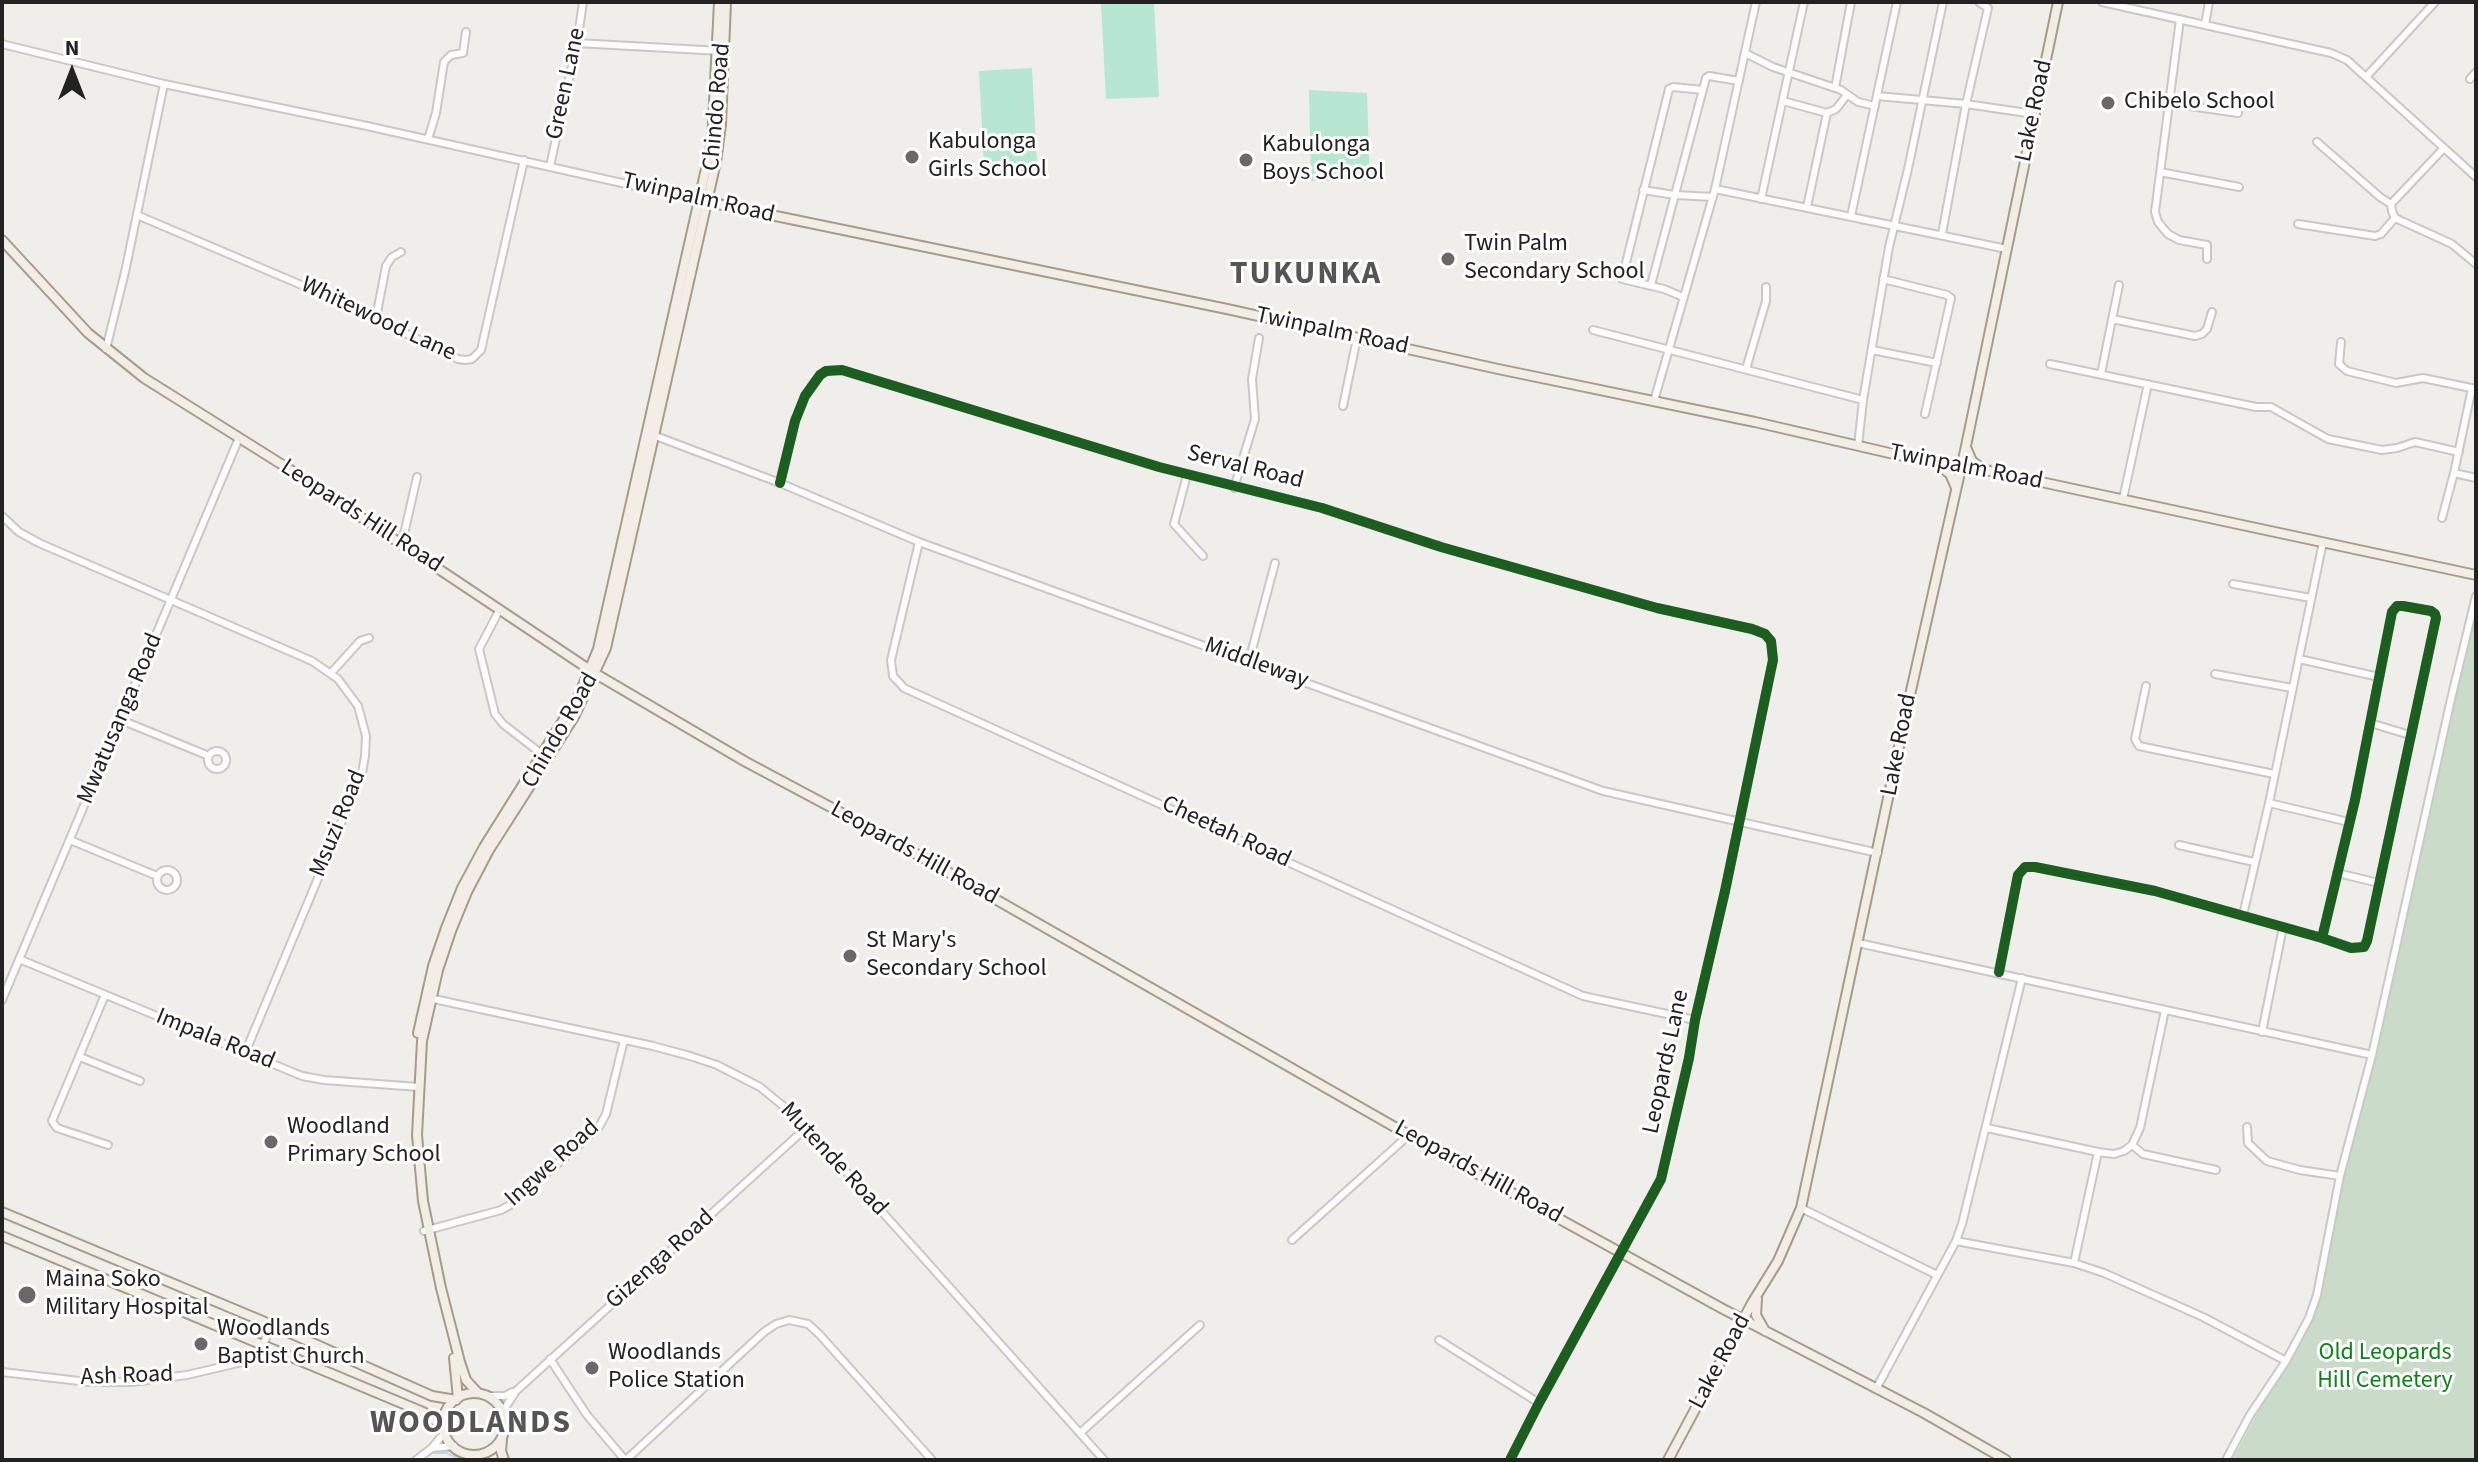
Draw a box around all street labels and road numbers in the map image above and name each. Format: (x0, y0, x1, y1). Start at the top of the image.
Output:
street label: Green Lane (541, 26, 593, 142)
street label: Chindo Road (698, 42, 738, 172)
street label: Lake Road (2010, 57, 2060, 165)
street label: Twinpalm Road (619, 167, 777, 231)
street label: Whitewood Lane (296, 272, 460, 368)
street label: Twinpalm Road (1253, 302, 1411, 362)
street label: Twinpalm Road (1887, 439, 2045, 497)
street label: Serval Road (1184, 440, 1306, 496)
street label: Leopards Hill Road (274, 454, 448, 580)
street label: Mwatusanga Road (72, 629, 170, 809)
street label: Middleway (1200, 632, 1312, 696)
street label: Chindo Road (516, 668, 606, 794)
street label: Lake Road (1876, 691, 1924, 799)
street label: Msuzi Road (304, 766, 374, 882)
street label: Cheetah Road (1157, 790, 1295, 876)
street label: Leopards Hill Road (825, 796, 1003, 912)
street label: Leopards Lane (1638, 987, 1696, 1137)
street label: Impala Road (151, 1003, 279, 1077)
street label: Mutende Road (773, 1097, 893, 1223)
street label: Ingwe Road (500, 1114, 606, 1214)
street label: Leopards Hill Road (1389, 1115, 1567, 1231)
street label: Gizenga Road (601, 1204, 721, 1316)
street label: Lake Road (1684, 1310, 1758, 1414)
street label: Ash Road (80, 1361, 174, 1393)

